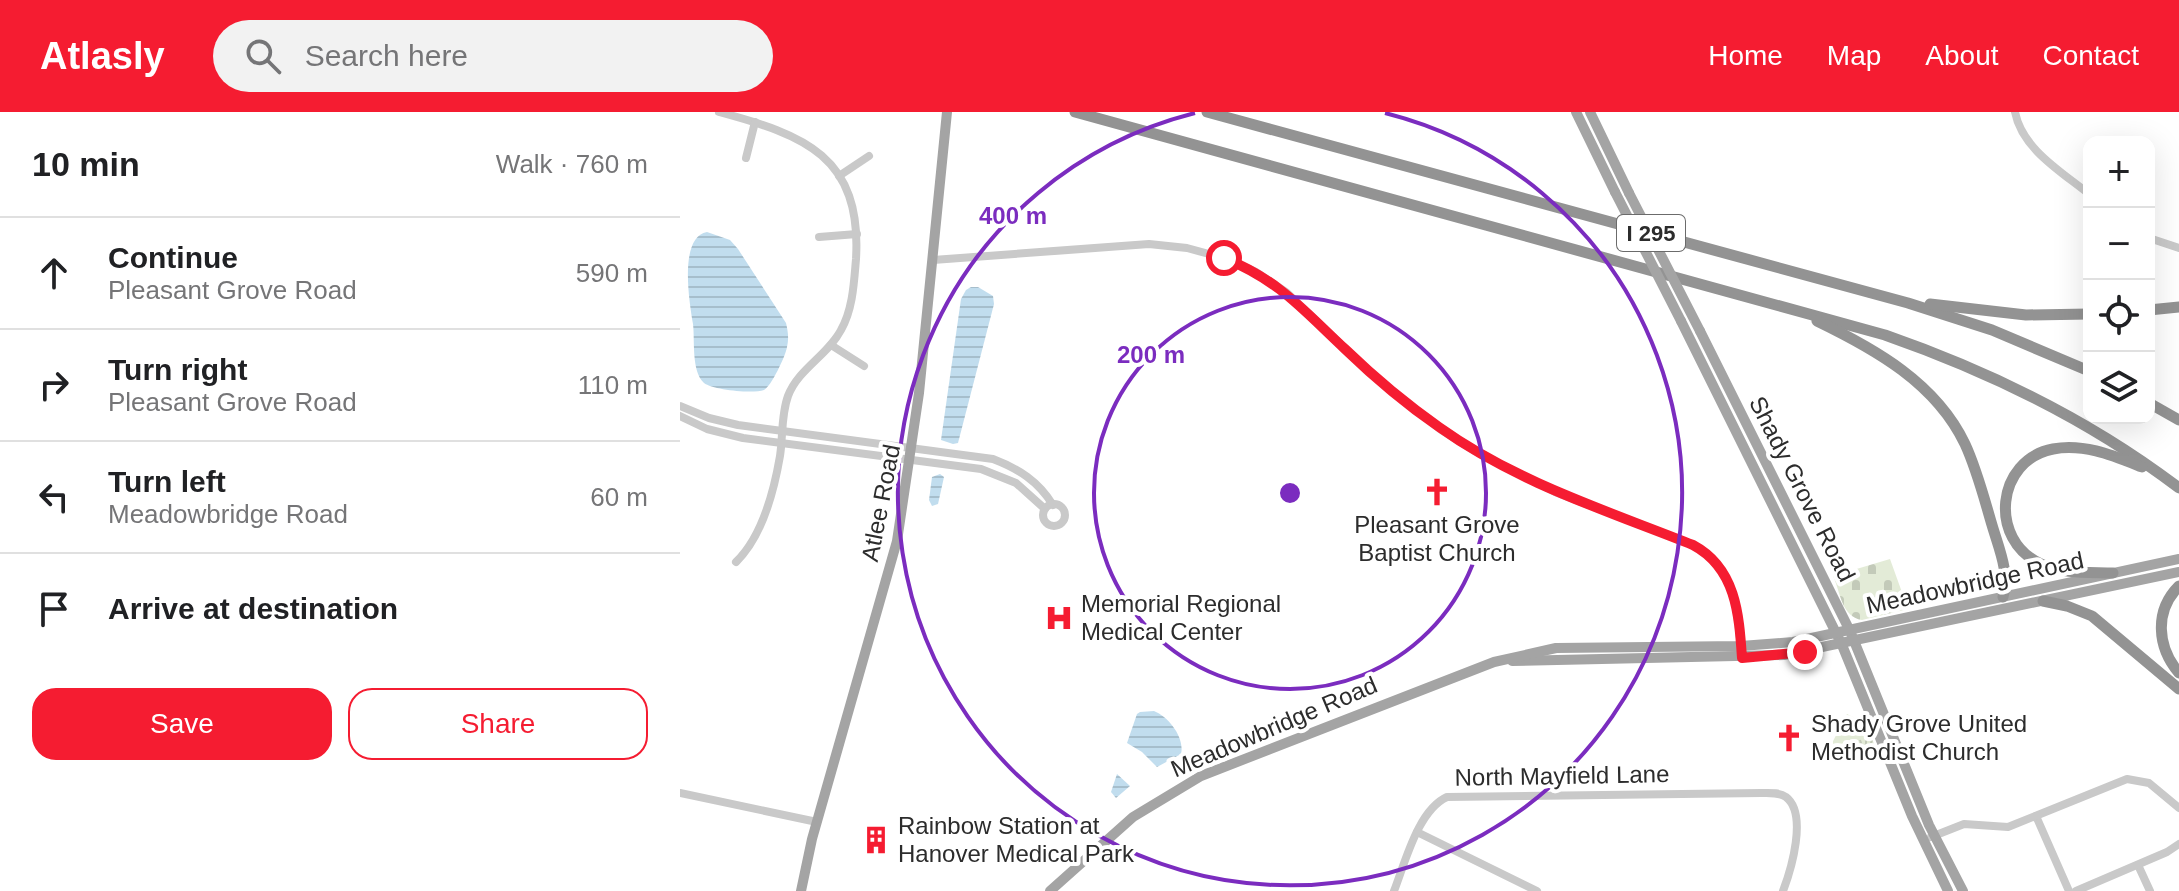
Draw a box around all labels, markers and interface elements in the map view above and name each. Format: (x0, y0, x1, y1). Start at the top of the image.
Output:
search box (213, 20, 773, 92)
icon: search (241, 34, 285, 78)
text: Atlasly (40, 35, 165, 77)
text: Search here (305, 39, 468, 72)
text: Home (1708, 40, 1783, 71)
text: Map (1827, 40, 1881, 71)
text: About (1925, 40, 1999, 71)
text: Contact (2043, 40, 2139, 71)
map controls (2083, 136, 2155, 424)
button: + (2083, 136, 2155, 208)
text: 10 min (32, 145, 140, 183)
text: Walk · 760 m (496, 149, 648, 179)
text: 400 m (979, 202, 1047, 229)
button: − (2083, 208, 2155, 280)
road number: I 295 (1617, 215, 1685, 251)
route start (1206, 240, 1242, 276)
text: Continue (108, 241, 238, 274)
icon: ahead (32, 251, 76, 295)
text: 590 m (576, 258, 648, 288)
text: Pleasant Grove Road (108, 275, 357, 305)
button: locate (2083, 280, 2155, 352)
text: 200 m (1117, 341, 1185, 368)
button: layers (2083, 352, 2155, 424)
text: Turn right (108, 353, 247, 386)
icon: right (32, 363, 76, 407)
text: 110 m (578, 370, 648, 400)
text: Pleasant Grove Road (108, 387, 357, 417)
street label: Shady Grove Road (1744, 392, 1861, 586)
street label: Atlee Road (856, 442, 905, 564)
text: Turn left (108, 465, 226, 498)
icon: left (32, 475, 76, 519)
church icon: Pleasant Grove Baptist Church (1422, 477, 1452, 507)
centre of rings (1276, 479, 1304, 507)
text: 60 m (590, 482, 648, 512)
text: Meadowbridge Road (108, 499, 348, 529)
place label: Pleasant Grove Baptist Church (1354, 511, 1520, 566)
street label: Meadowbridge Road (1864, 546, 2086, 619)
icon: arrive (32, 587, 76, 631)
place label: Memorial Regional Medical Center (1081, 590, 1281, 645)
text: Arrive at destination (108, 592, 398, 625)
hospital icon: Memorial Regional Medical Center (1044, 603, 1074, 633)
route end (1787, 634, 1823, 670)
street label: Meadowbridge Road (1167, 671, 1381, 782)
button: Save (32, 688, 332, 760)
button: Share (348, 688, 648, 760)
place label: Shady Grove United Methodist Church (1811, 710, 2027, 765)
church icon: Shady Grove United Methodist Church (1774, 723, 1804, 753)
street label: North Mayfield Lane (1454, 760, 1670, 791)
place label: Rainbow Station at Hanover Medical Park (898, 812, 1135, 867)
building icon: Rainbow Station at Hanover Medical Park (861, 825, 891, 855)

